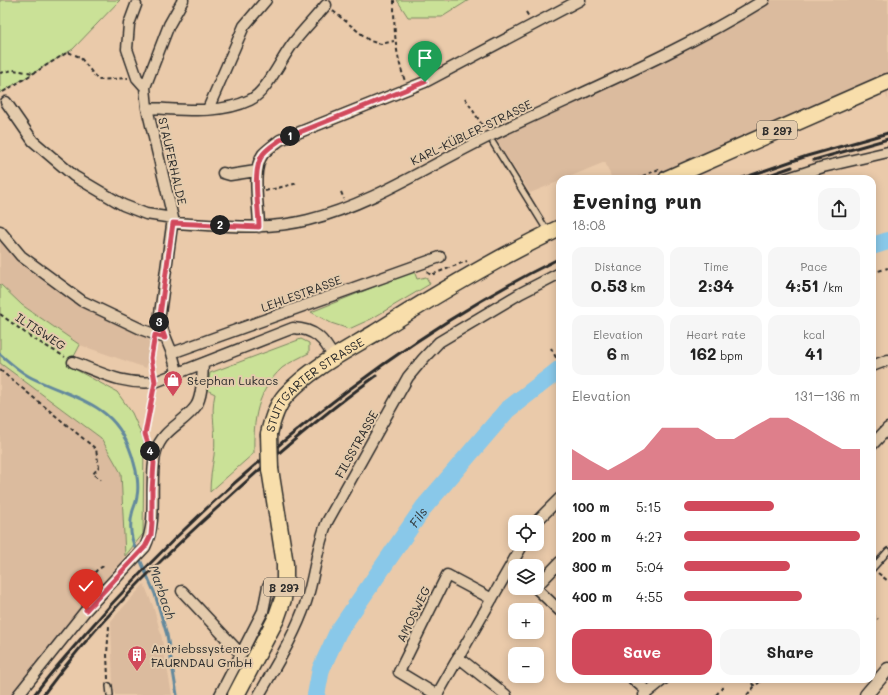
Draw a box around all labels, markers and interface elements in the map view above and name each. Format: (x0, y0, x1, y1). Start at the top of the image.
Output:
pin (408, 41, 442, 82)
icon: arrive (414, 47, 436, 69)
street label: KARL-KÜBLER-STRASSE (408, 96, 534, 168)
street label: STAUFERHALDE (155, 116, 191, 206)
road number: B 297 (757, 121, 797, 139)
pin: 1 (280, 126, 300, 146)
text: 1 (288, 128, 292, 143)
text: Evening run (572, 186, 702, 215)
button: share (818, 188, 860, 230)
pin: 2 (210, 215, 230, 235)
text: 18:08 (572, 216, 606, 233)
text: 2 (217, 217, 223, 232)
text: Distance (594, 259, 642, 274)
text: Time (703, 259, 729, 274)
text: Pace (801, 259, 827, 274)
street label: LEHLESTRASSE (258, 271, 344, 315)
text: 0.53 (591, 274, 627, 296)
text: 2:34 (698, 274, 734, 296)
text: 4:51 (785, 274, 819, 296)
text: km (627, 280, 645, 295)
text: /km (819, 280, 843, 295)
street label: ILTISWEG (13, 309, 69, 353)
pin: 3 (149, 312, 169, 332)
text: 3 (156, 314, 162, 329)
text: Elevation (593, 327, 643, 342)
text: Heart rate (686, 327, 746, 342)
text: kcal (803, 327, 825, 342)
street label: STUTTGARTER STRASSE (262, 333, 367, 433)
text: 6 (607, 342, 617, 364)
text: 162 (689, 342, 717, 364)
text: 41 (805, 342, 823, 364)
text: m (617, 348, 629, 363)
text: bpm (717, 348, 743, 363)
shop icon: Stephan Lukacs (162, 369, 184, 397)
place label: Stephan Lukacs (187, 372, 278, 388)
text: Elevation (572, 387, 630, 404)
text: 131–136 m (794, 387, 860, 404)
street label: FILSSTRASSE (331, 407, 381, 481)
pin: 4 (140, 441, 160, 461)
text: 4 (147, 443, 153, 458)
text: 100 m (572, 498, 609, 515)
text: 5:15 (636, 498, 661, 515)
water label: Fils (404, 503, 430, 530)
map controls (508, 515, 544, 683)
button: locate (508, 515, 544, 551)
text: 200 m (572, 528, 611, 545)
text: 4:27 (636, 528, 662, 545)
text: 300 m (572, 558, 612, 575)
text: 5:04 (636, 558, 663, 575)
button: layers (508, 559, 544, 595)
water label: Marbach (146, 563, 180, 621)
pin (69, 569, 103, 610)
icon: check (75, 575, 97, 597)
road number: B 297 (264, 578, 304, 596)
street label: AMOSWEG (393, 583, 433, 645)
text: 400 m (572, 588, 612, 605)
text: 4:55 (636, 588, 663, 605)
button: + (508, 603, 544, 639)
button: Save (572, 629, 712, 675)
button: Share (720, 629, 860, 675)
place label: Antriebssysteme FAURNDAU GmbH (151, 640, 252, 670)
building icon: Antriebssysteme FAURNDAU GmbH (126, 644, 148, 672)
button: − (508, 647, 544, 683)

